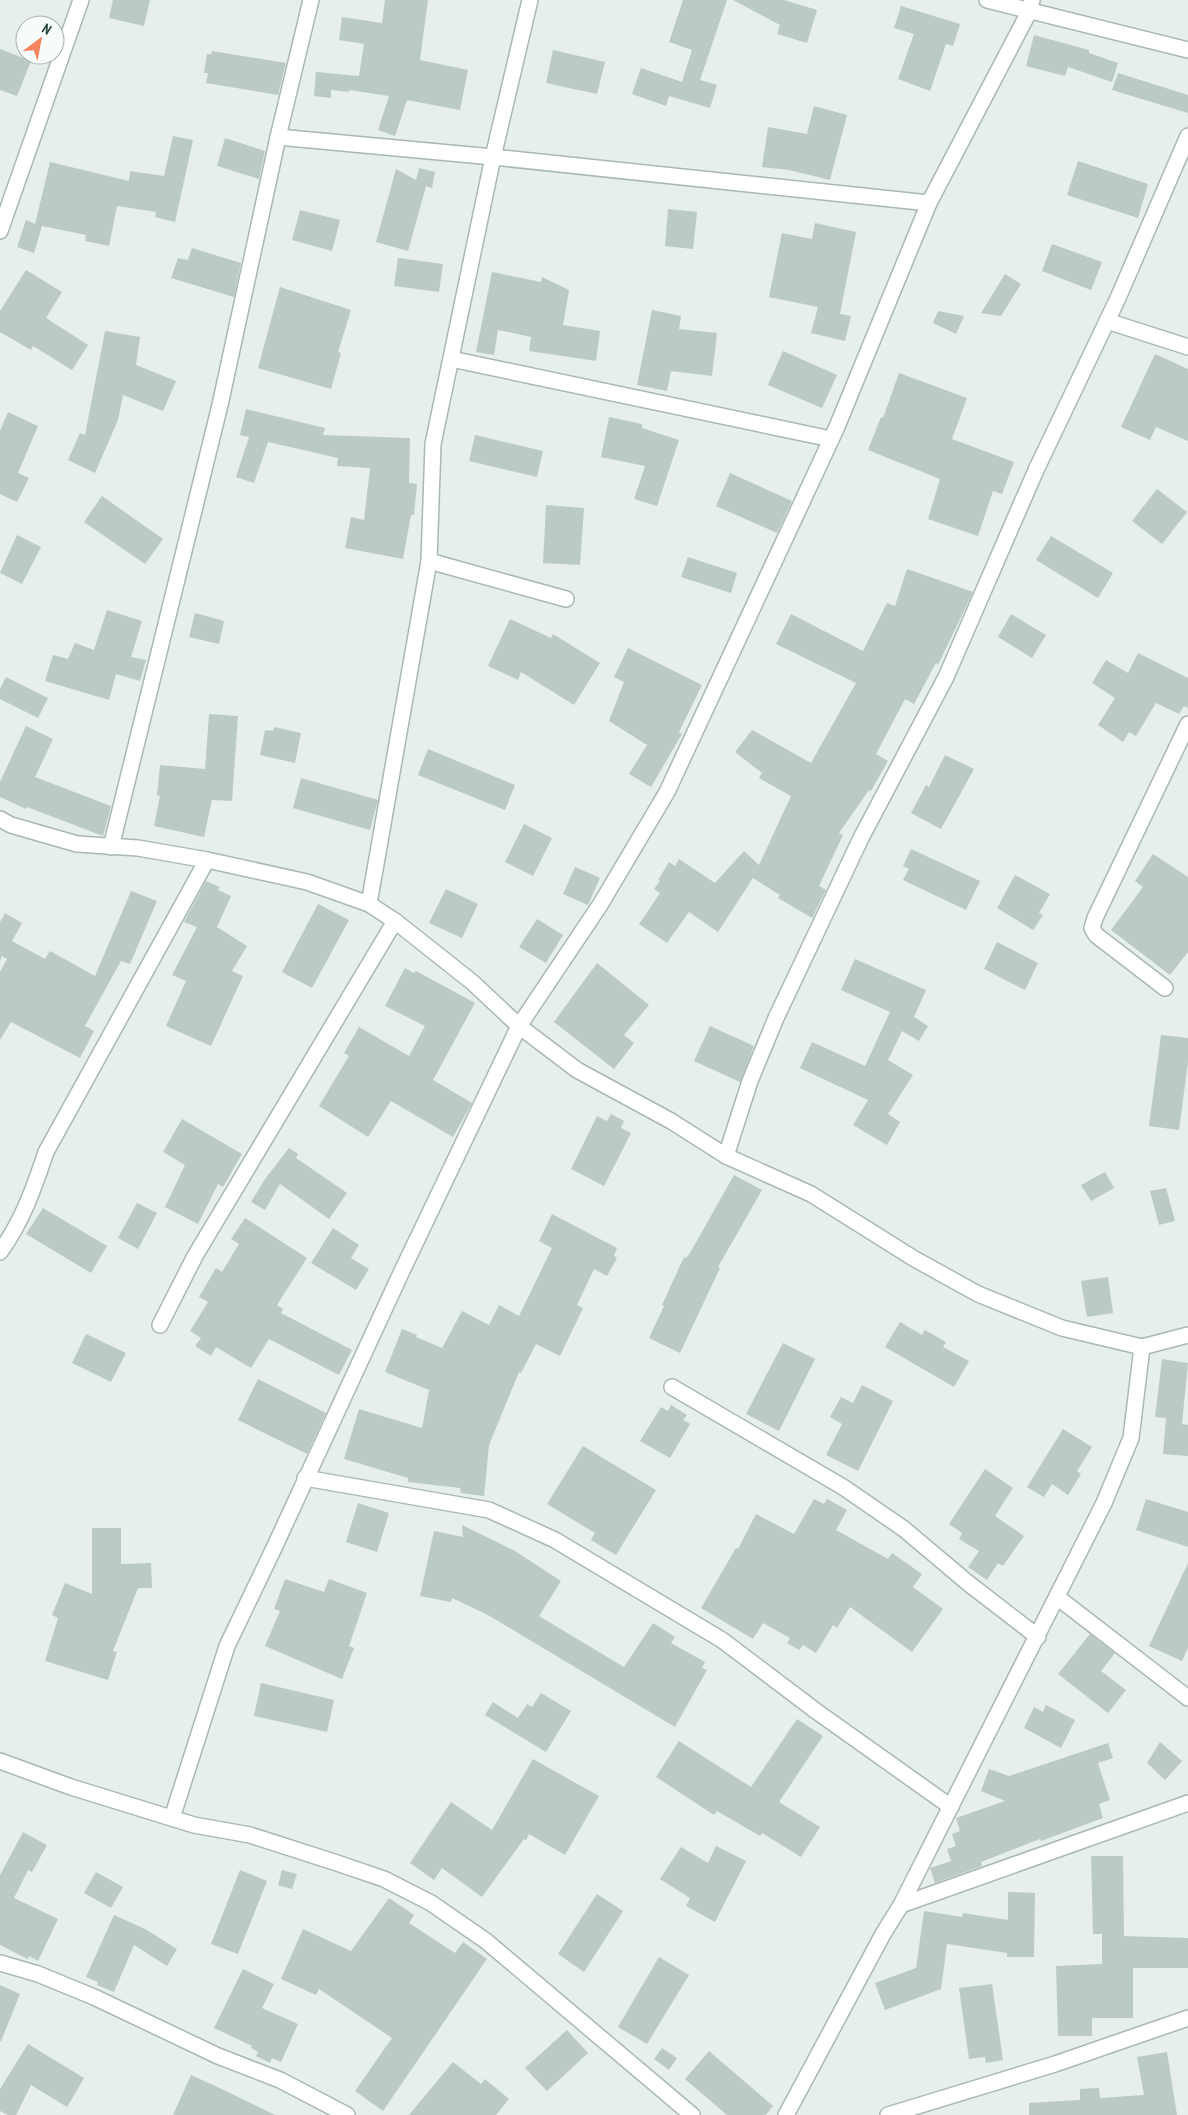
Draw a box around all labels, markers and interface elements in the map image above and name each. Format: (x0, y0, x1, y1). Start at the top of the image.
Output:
north arrow (15, 15, 65, 65)
text: N (39, 19, 55, 39)

